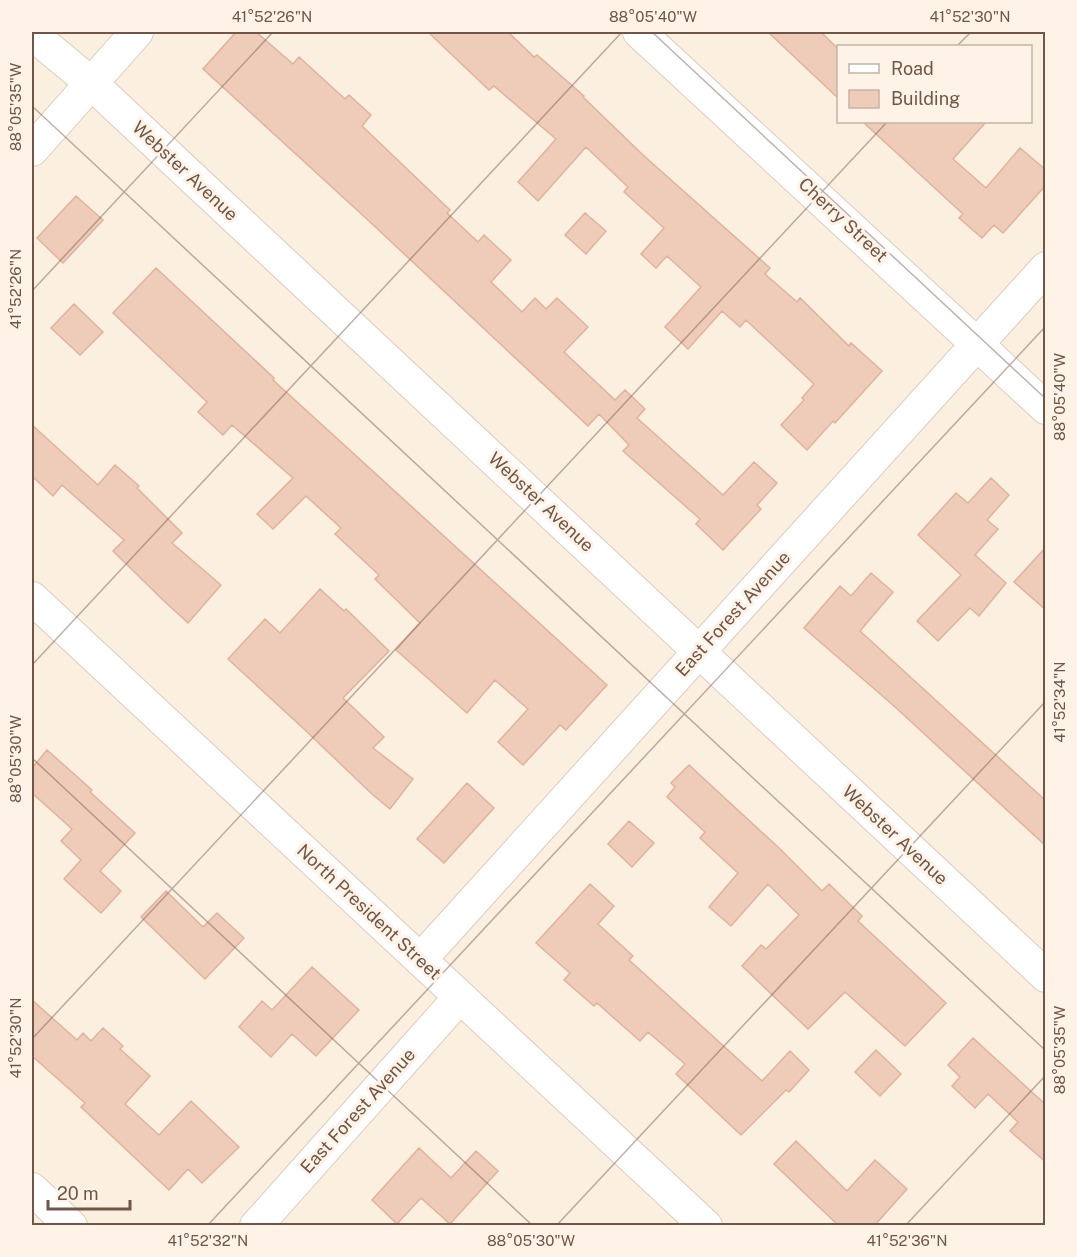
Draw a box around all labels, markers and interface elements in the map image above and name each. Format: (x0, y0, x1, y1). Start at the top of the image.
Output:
text: 41°52'26"N (232, 8, 312, 25)
text: 88°05'40"W (609, 8, 697, 25)
text: 41°52'30"N (930, 8, 1010, 25)
legend (837, 45, 1032, 123)
text: Road (891, 58, 934, 79)
text: 88°05'35"W (7, 63, 24, 151)
text: Building (891, 88, 960, 109)
street label: Webster Avenue (128, 116, 242, 225)
street label: Cherry Street (795, 173, 892, 266)
text: 41°52'26"N (7, 249, 24, 329)
text: 88°05'40"W (1051, 353, 1068, 441)
street label: Webster Avenue (484, 447, 598, 556)
street label: East Forest Avenue (671, 547, 794, 680)
text: 41°52'34"N (1051, 661, 1068, 743)
text: 88°05'30"W (7, 715, 24, 803)
street label: Webster Avenue (838, 780, 952, 889)
street label: North President Street (293, 839, 446, 984)
text: 41°52'30"N (7, 998, 24, 1078)
text: 88°05'35"W (1051, 1006, 1068, 1094)
street label: East Forest Avenue (296, 1044, 419, 1177)
scale bar (48, 1173, 130, 1211)
text: 20 m (57, 1183, 99, 1204)
text: 41°52'32"N (168, 1232, 248, 1249)
text: 88°05'30"W (487, 1232, 575, 1249)
text: 41°52'36"N (866, 1232, 948, 1249)

